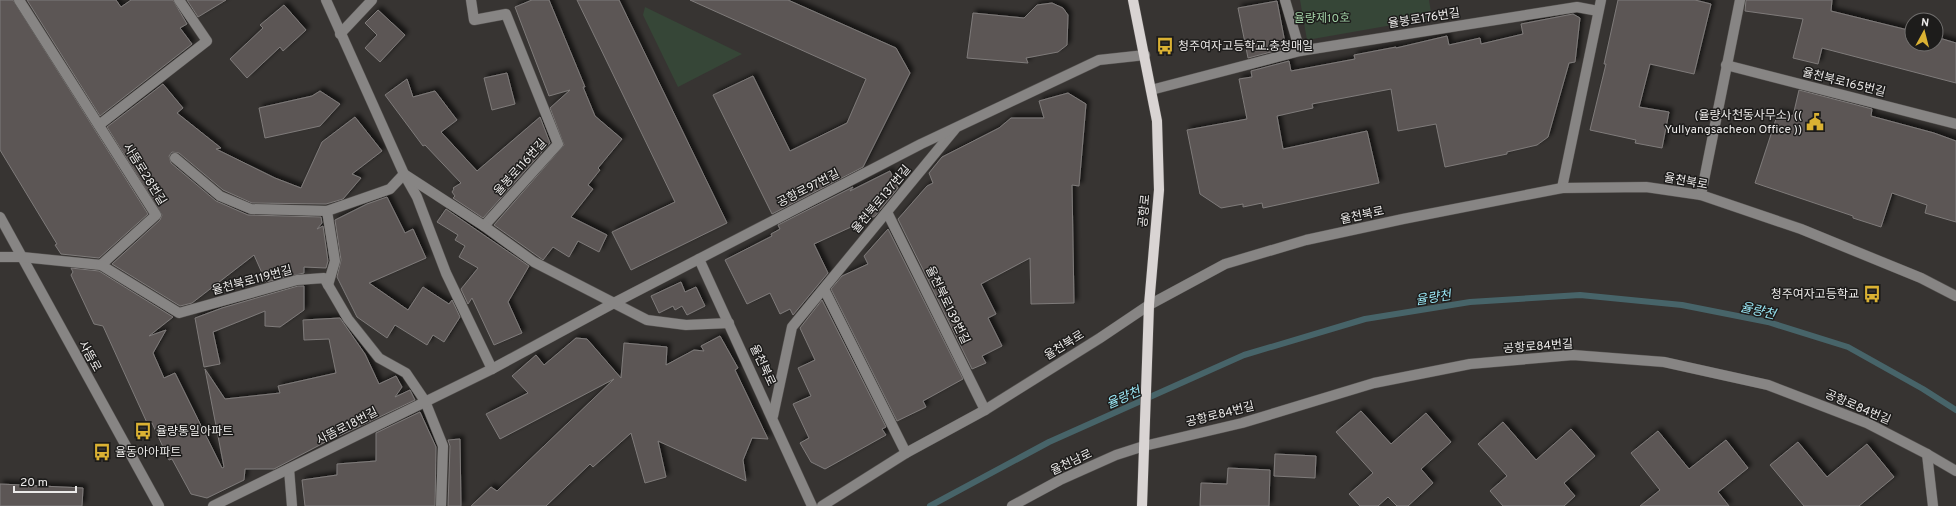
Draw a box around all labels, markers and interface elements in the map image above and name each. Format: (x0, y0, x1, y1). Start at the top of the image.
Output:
street label: 율봉로176번길 (1387, 5, 1461, 33)
park label: 율량제10호 (1294, 11, 1350, 27)
north arrow (1904, 12, 1944, 52)
text: N (1920, 16, 1930, 30)
bus stop icon: 청주여자고등학교.충청매일 (1155, 36, 1175, 56)
place label: 청주여자고등학교.충청매일 (1178, 39, 1313, 55)
street label: 율천북로165번길 (1800, 65, 1887, 101)
place label: (율량사천동사무소) (( Yullyangsacheon Office )) (1664, 108, 1802, 138)
public building icon: (율량사천동사무소) (( Yullyangsacheon Office )) (1805, 112, 1825, 132)
street label: 율봉로116번길 (491, 136, 551, 200)
street label: 사뜸로28번길 (119, 141, 169, 208)
street label: 율천북로137번길 (849, 162, 915, 237)
street label: 공항로97번길 (774, 166, 843, 212)
street label: 율천북로 (1663, 170, 1709, 194)
street label: 공항로 (1136, 194, 1154, 228)
street label: 율천북로 (1339, 204, 1385, 228)
street label: 율천북로119번길 (210, 263, 294, 299)
street label: 율천북로139번길 (921, 264, 973, 347)
bus stop icon: 청주여자고등학교 (1862, 284, 1882, 304)
place label: 청주여자고등학교 (1771, 287, 1859, 303)
water label: 율량천 (1414, 288, 1453, 310)
water label: 율량천 (1738, 300, 1778, 324)
street label: 율천북로 (1042, 327, 1087, 364)
street label: 공항로84번길 (1503, 337, 1574, 357)
street label: 사뜸로 (74, 338, 104, 375)
street label: 율천북로 (746, 342, 779, 389)
water label: 율량천 (1104, 384, 1144, 413)
street label: 공항로84번길 (1822, 387, 1893, 429)
street label: 공항로84번길 (1184, 399, 1256, 431)
street label: 사뜸로18번길 (314, 405, 381, 449)
bus stop icon: 율량통일아파트 (133, 421, 153, 441)
place label: 율량통일아파트 (156, 424, 233, 440)
bus stop icon: 율동아아파트 (92, 442, 112, 462)
place label: 율동아아파트 (115, 445, 181, 461)
street label: 율천남로 (1048, 446, 1095, 479)
scale bar (14, 468, 76, 494)
text: 20 m (20, 475, 48, 491)

